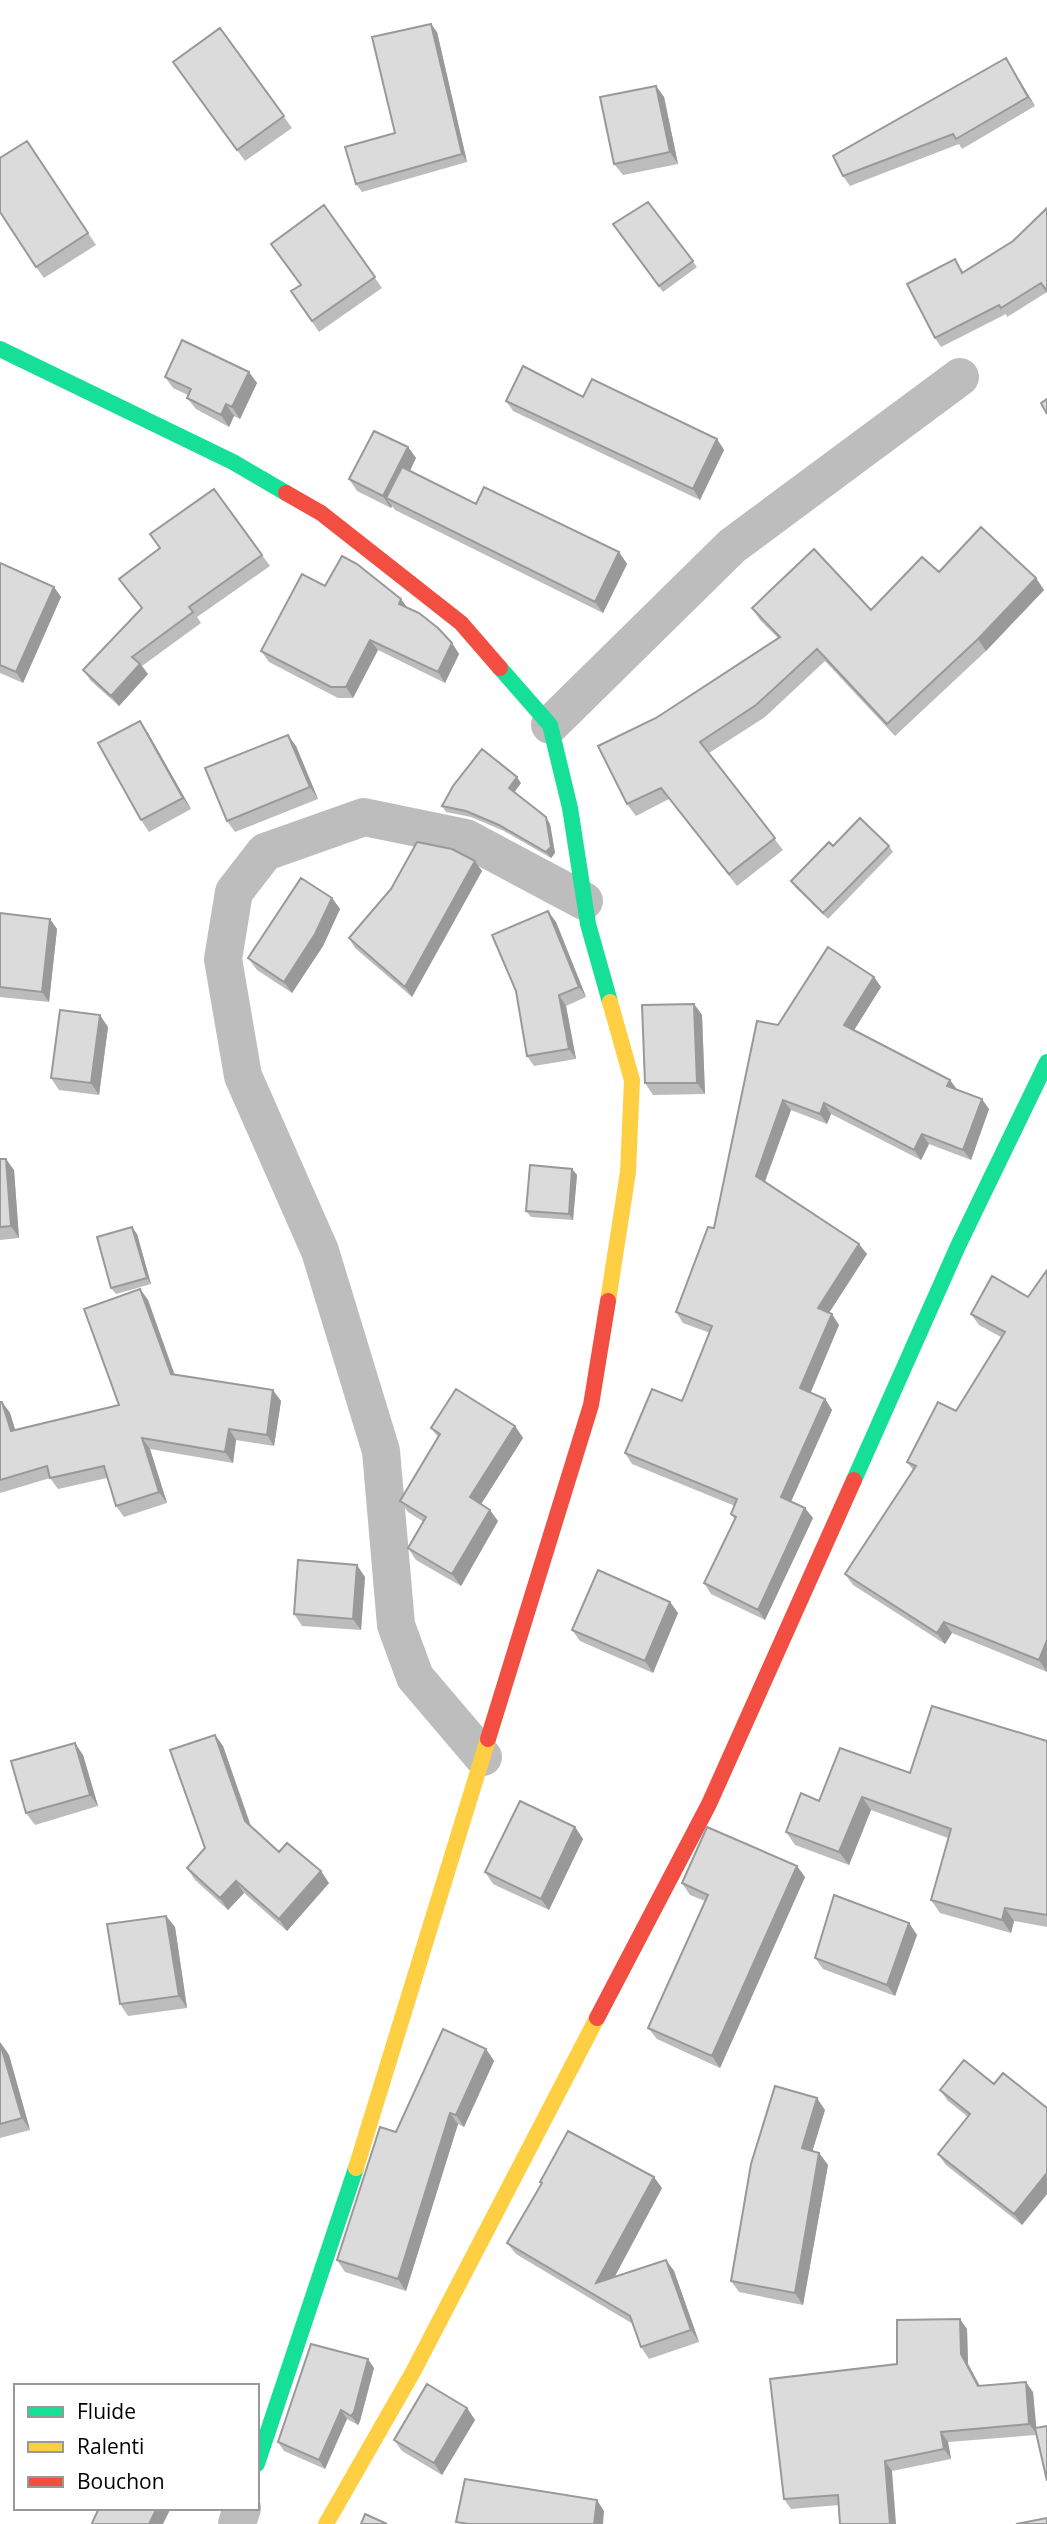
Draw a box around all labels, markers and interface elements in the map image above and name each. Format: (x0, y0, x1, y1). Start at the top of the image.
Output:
legend (14, 2384, 259, 2510)
text: Fluide (77, 2397, 136, 2425)
text: Ralenti (77, 2432, 144, 2460)
text: Bouchon (77, 2467, 165, 2495)

